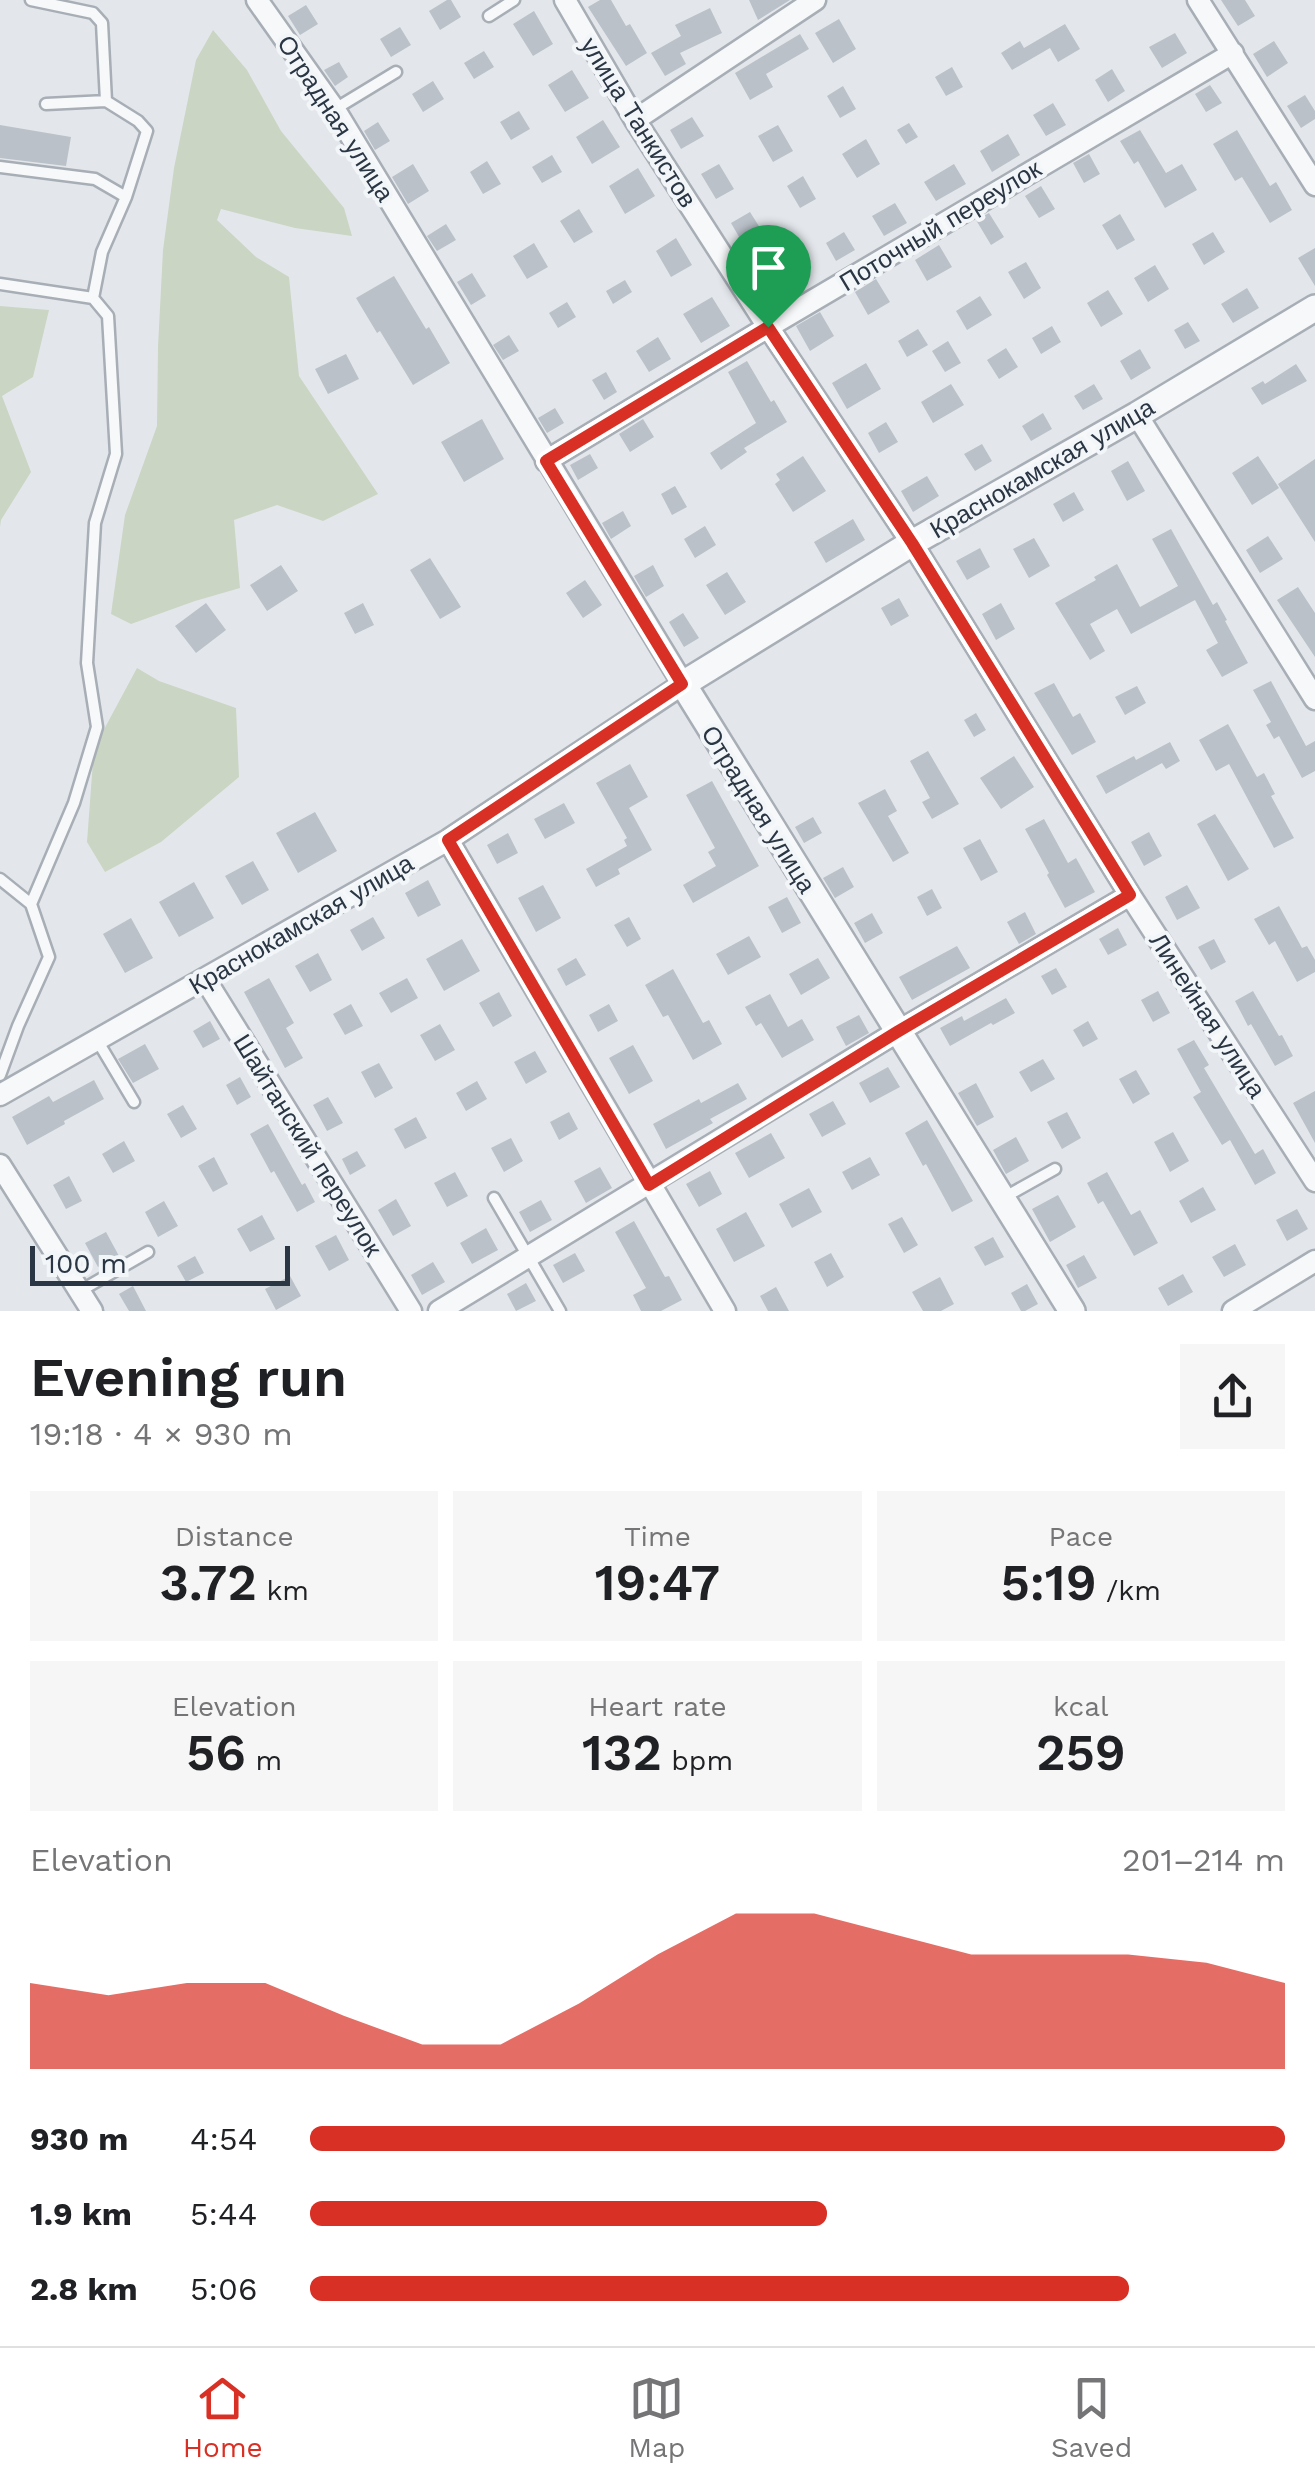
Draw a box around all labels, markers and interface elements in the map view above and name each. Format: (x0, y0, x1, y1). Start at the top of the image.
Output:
street label: Отрадная улица (271, 30, 400, 207)
street label: улица Танкистов (575, 32, 703, 213)
street label: Поточный переулок (834, 153, 1047, 297)
pin (726, 225, 811, 328)
icon: arrive (741, 240, 796, 295)
street label: Краснокамская улица (925, 392, 1159, 544)
street label: Отрадная улица (695, 720, 822, 898)
street label: Краснокамская улица (184, 848, 418, 1000)
street label: Линейная улица (1144, 927, 1272, 1103)
street label: Шайтанский переулок (227, 1029, 388, 1262)
scale bar (30, 1241, 290, 1286)
text: 100 m (45, 1247, 127, 1280)
button: share (1180, 1344, 1285, 1449)
text: Evening run (30, 1345, 347, 1409)
text: 19:18 · 4 × 930 m (30, 1415, 293, 1453)
text: Distance (175, 1520, 294, 1553)
text: Time (624, 1520, 691, 1553)
text: Pace (1048, 1520, 1113, 1553)
text: 3.72 (159, 1553, 257, 1612)
text: 19:47 (595, 1553, 720, 1612)
text: 5:19 (1001, 1553, 1097, 1612)
text: km (257, 1574, 309, 1607)
text: /km (1097, 1574, 1161, 1607)
text: Elevation (172, 1690, 297, 1723)
text: Heart rate (588, 1690, 727, 1723)
text: kcal (1053, 1690, 1109, 1723)
text: 56 (186, 1723, 246, 1782)
text: 132 (582, 1723, 662, 1782)
text: 259 (1036, 1723, 1126, 1782)
text: m (246, 1744, 282, 1777)
text: bpm (662, 1744, 733, 1777)
text: Elevation (30, 1841, 173, 1879)
text: 201–214 m (1122, 1841, 1285, 1879)
text: 930 m (30, 2120, 128, 2158)
text: 4:54 (190, 2120, 257, 2158)
text: 1.9 km (30, 2195, 132, 2233)
text: 5:44 (190, 2195, 257, 2233)
text: 2.8 km (30, 2270, 138, 2308)
text: 5:06 (190, 2270, 257, 2308)
tab: Home (183, 2371, 263, 2464)
tab: Map (628, 2371, 685, 2464)
tab: Saved (1051, 2371, 1132, 2464)

